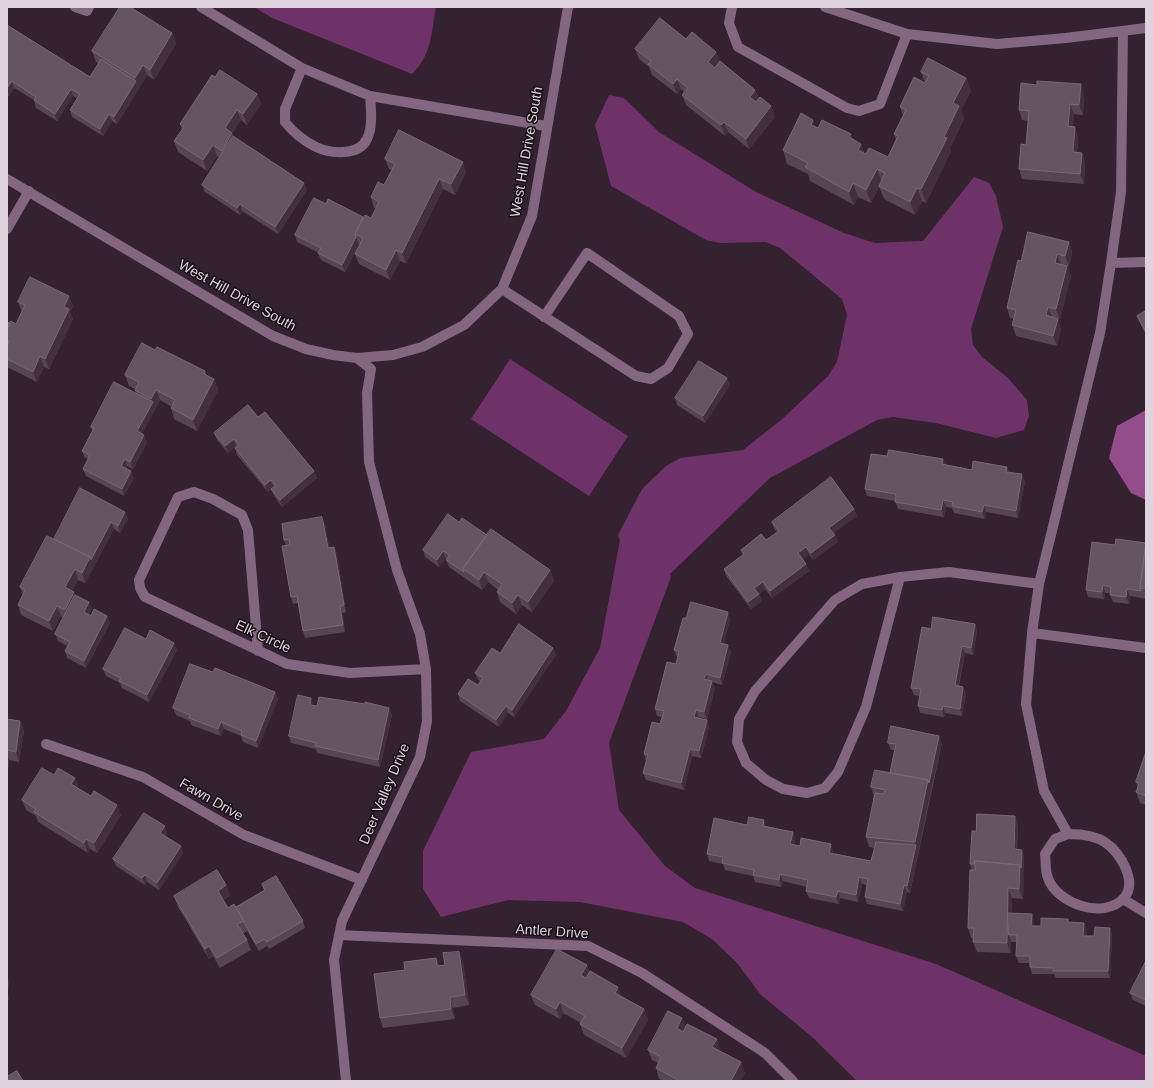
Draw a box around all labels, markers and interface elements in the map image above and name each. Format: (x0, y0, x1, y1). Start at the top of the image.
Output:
street label: West Hill Drive South (507, 86, 547, 218)
street label: West Hill Drive South (175, 257, 299, 335)
street label: Elk Circle (233, 617, 293, 657)
street label: Deer Valley Drive (356, 741, 414, 847)
street label: Fawn Drive (176, 775, 246, 825)
street label: Antler Drive (515, 921, 589, 943)

